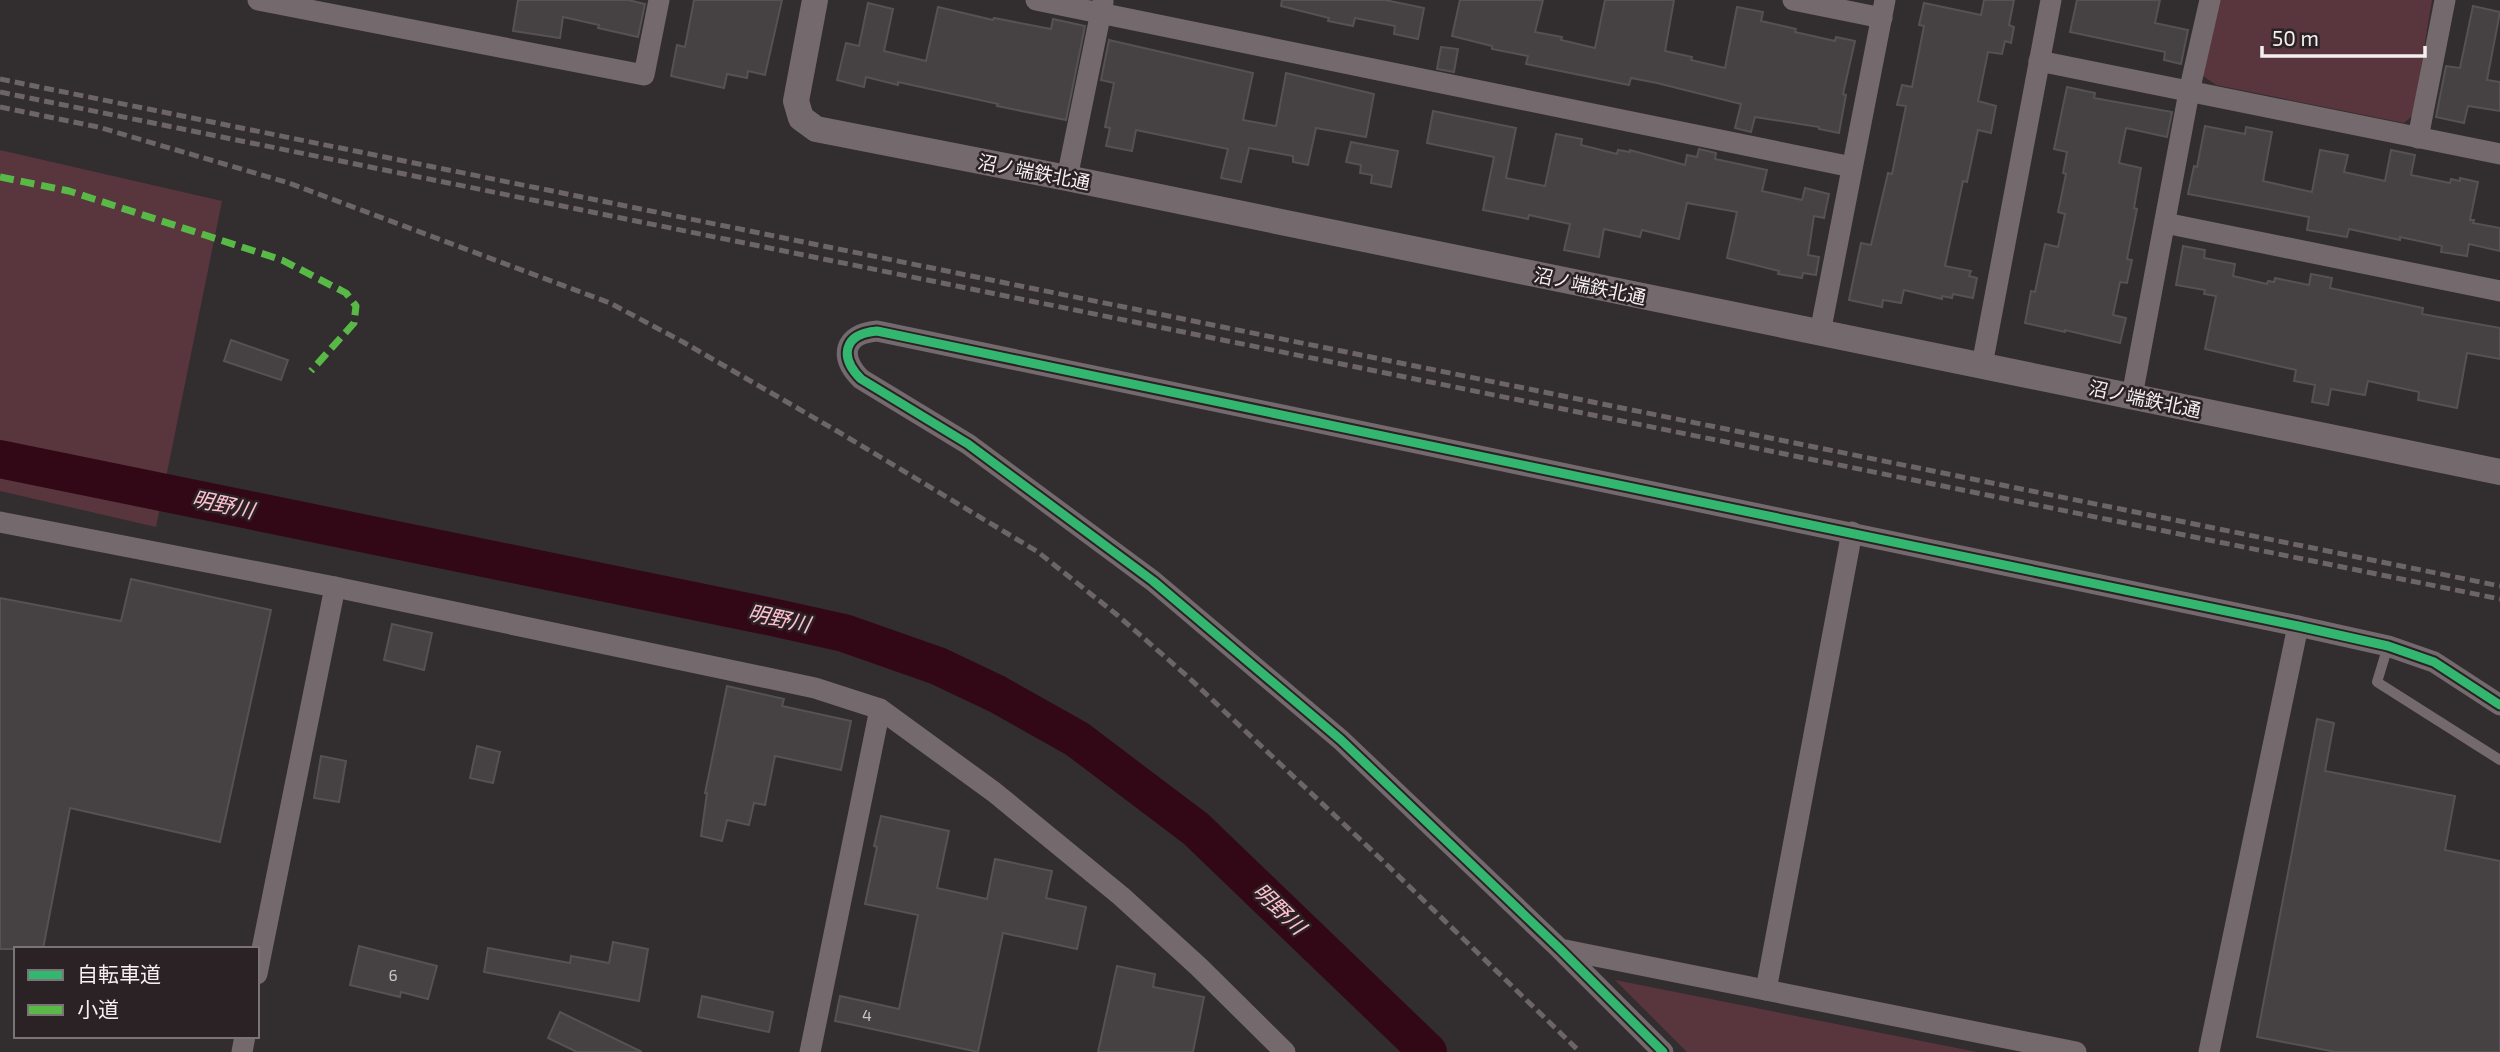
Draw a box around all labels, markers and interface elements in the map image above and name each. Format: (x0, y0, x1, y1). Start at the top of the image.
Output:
scale bar (2262, 14, 2425, 58)
text: 50 m (2272, 25, 2319, 50)
street label: 沼ノ端鉄北通 (976, 149, 1092, 194)
street label: 沼ノ端鉄北通 (1532, 262, 1648, 309)
street label: 沼ノ端鉄北通 (2087, 375, 2203, 422)
water label: 明野川 (190, 485, 259, 523)
water label: 明野川 (746, 599, 815, 637)
water label: 明野川 (1249, 877, 1313, 940)
legend (14, 947, 259, 1038)
text: 自転車道 (77, 961, 161, 986)
house number: 6 (388, 965, 398, 984)
text: 小道 (77, 996, 119, 1021)
house number: 4 (862, 1005, 872, 1024)

